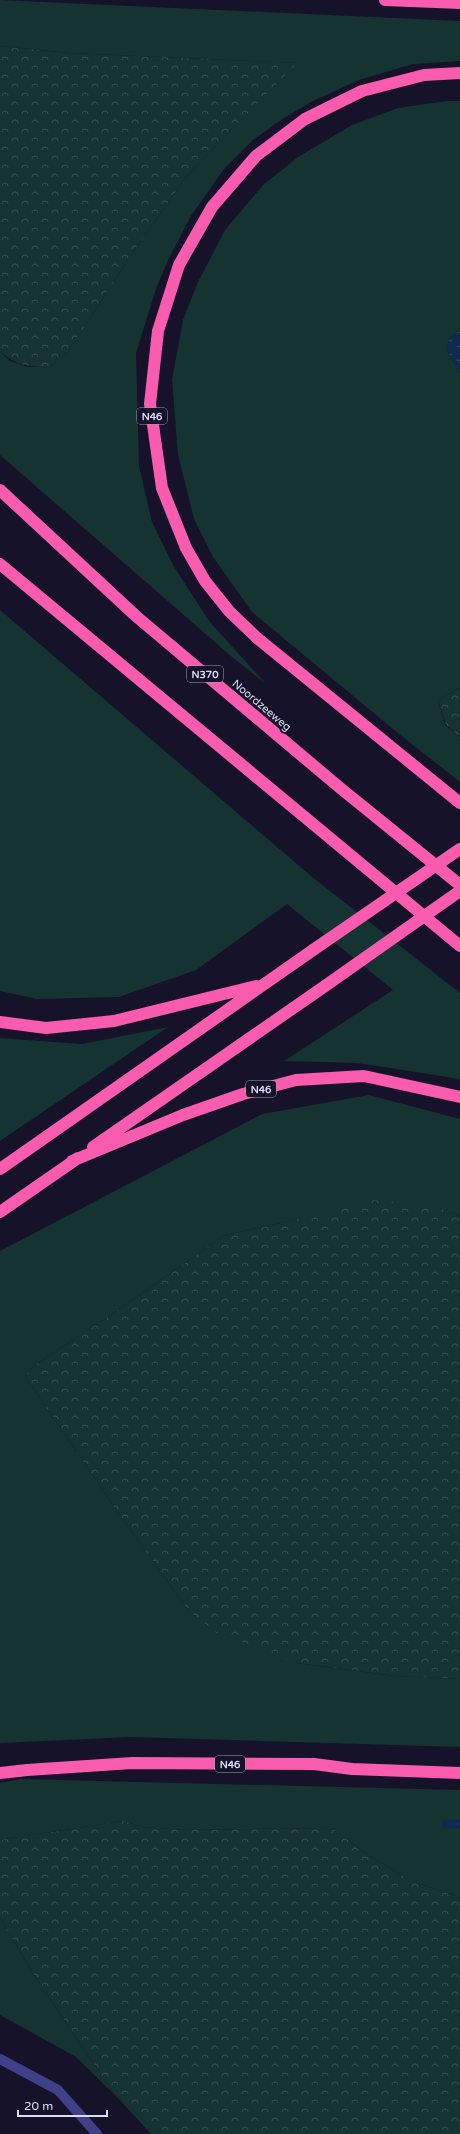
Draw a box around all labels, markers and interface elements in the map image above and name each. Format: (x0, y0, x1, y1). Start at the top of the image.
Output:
road number: N46 (137, 408, 167, 424)
road number: N370 (187, 666, 223, 682)
street label: Noordzeeweg (230, 677, 294, 734)
road number: N46 (246, 1081, 276, 1097)
road number: N46 (215, 1756, 245, 1772)
scale bar (18, 2092, 107, 2118)
text: 20 m (24, 2099, 53, 2113)

